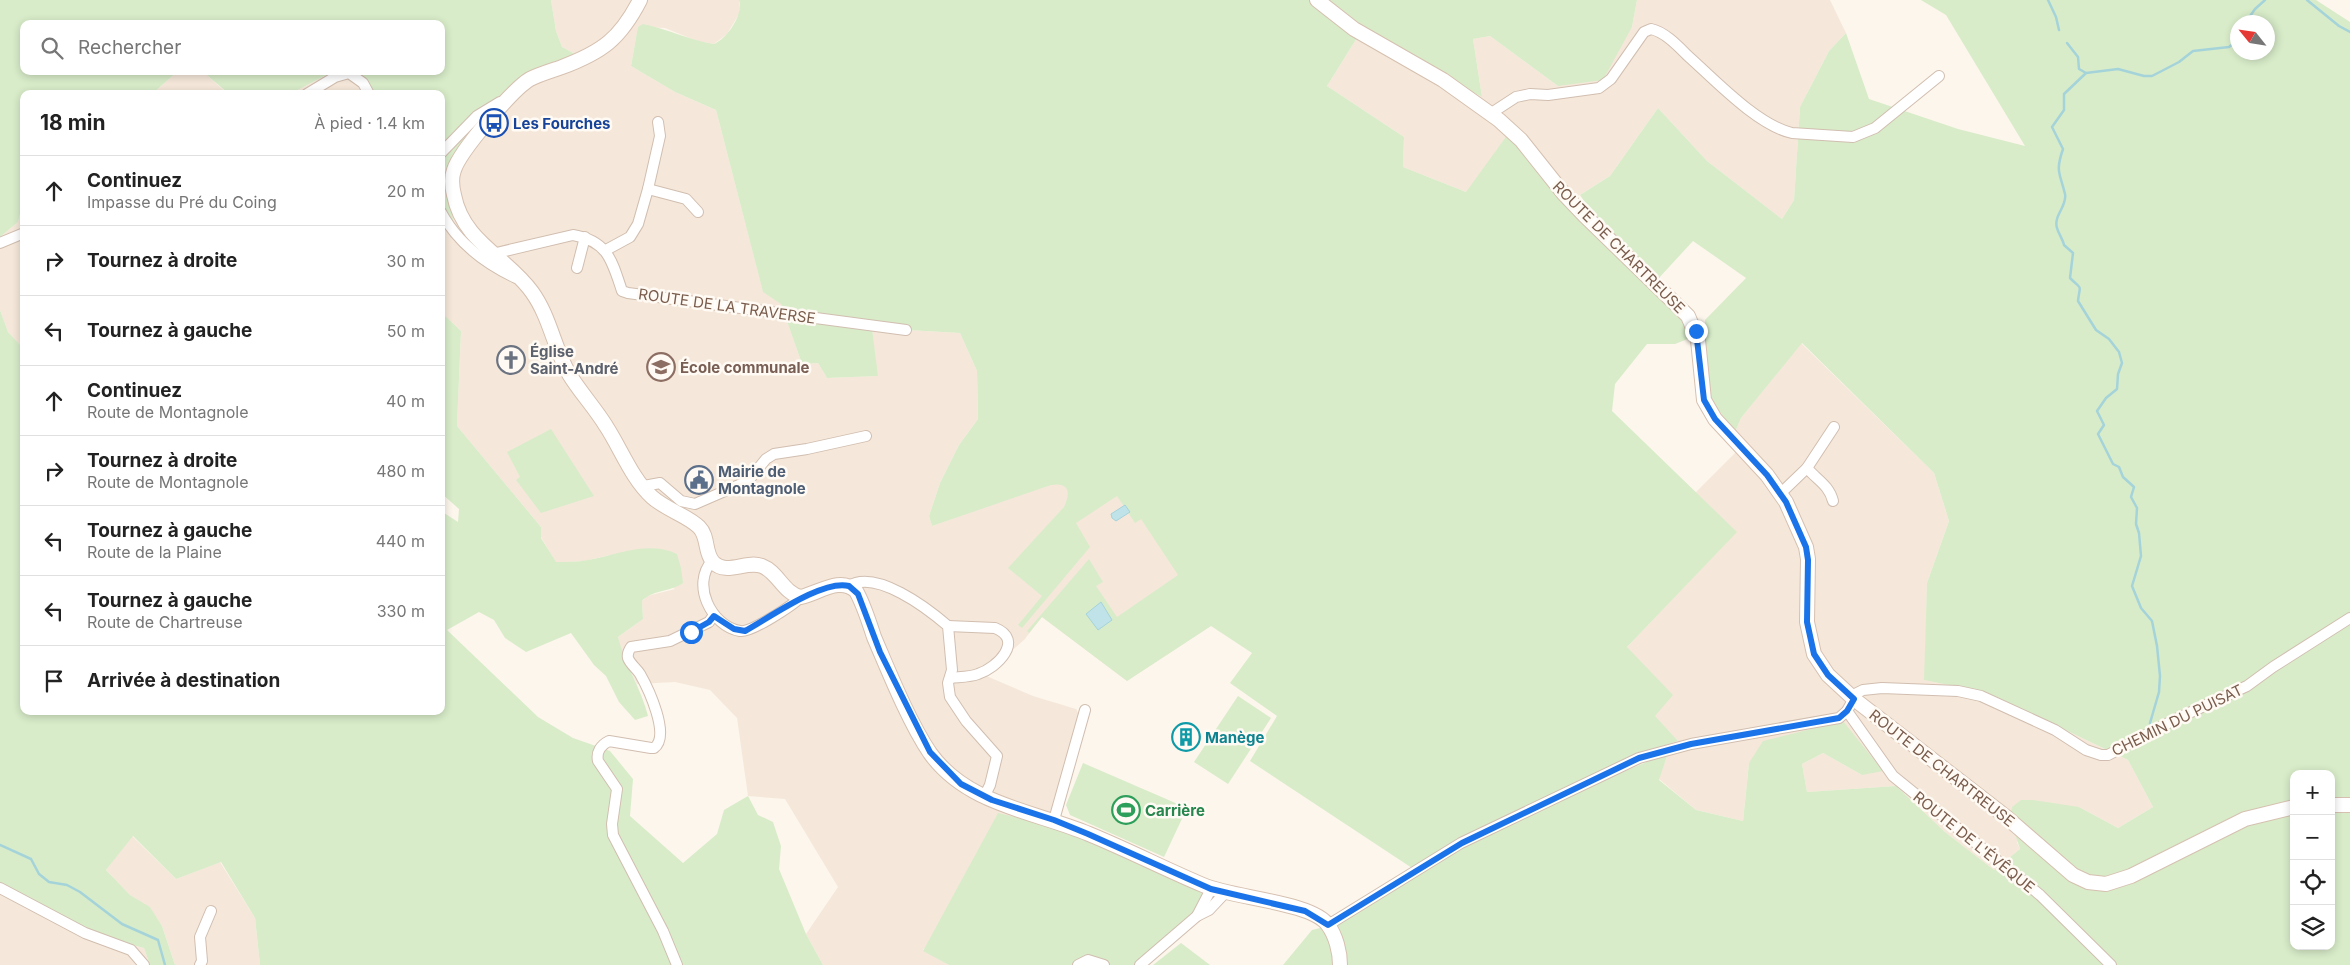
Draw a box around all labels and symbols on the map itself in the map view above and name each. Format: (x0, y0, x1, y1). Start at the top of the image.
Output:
north arrow (2230, 15, 2275, 60)
bus stop icon: Les Fourches (479, 108, 509, 138)
place label: Les Fourches (513, 114, 611, 133)
street label: ROUTE DE CHARTREUSE (1549, 177, 1689, 317)
street label: ROUTE DE LA TRAVERSE (637, 284, 817, 328)
route end (1685, 320, 1708, 343)
place label: Église Saint-André (530, 342, 618, 378)
church icon: Église Saint-André (496, 345, 526, 375)
school or university icon: École communale (646, 352, 676, 382)
place label: École communale (680, 358, 810, 377)
place label: Mairie de Montagnole (718, 462, 806, 498)
public building icon: Mairie de Montagnole (684, 465, 714, 495)
route start (680, 621, 703, 644)
street label: CHEMIN DU PUISAT (2108, 680, 2246, 760)
street label: ROUTE DE CHARTREUSE (1865, 705, 2019, 831)
building icon: Manège (1171, 722, 1201, 752)
place label: Manège (1205, 728, 1264, 747)
street label: ROUTE DE L'ÉVÊQUE (1909, 787, 2039, 897)
sports icon: Carrière (1111, 795, 1141, 825)
place label: Carrière (1145, 801, 1205, 820)

